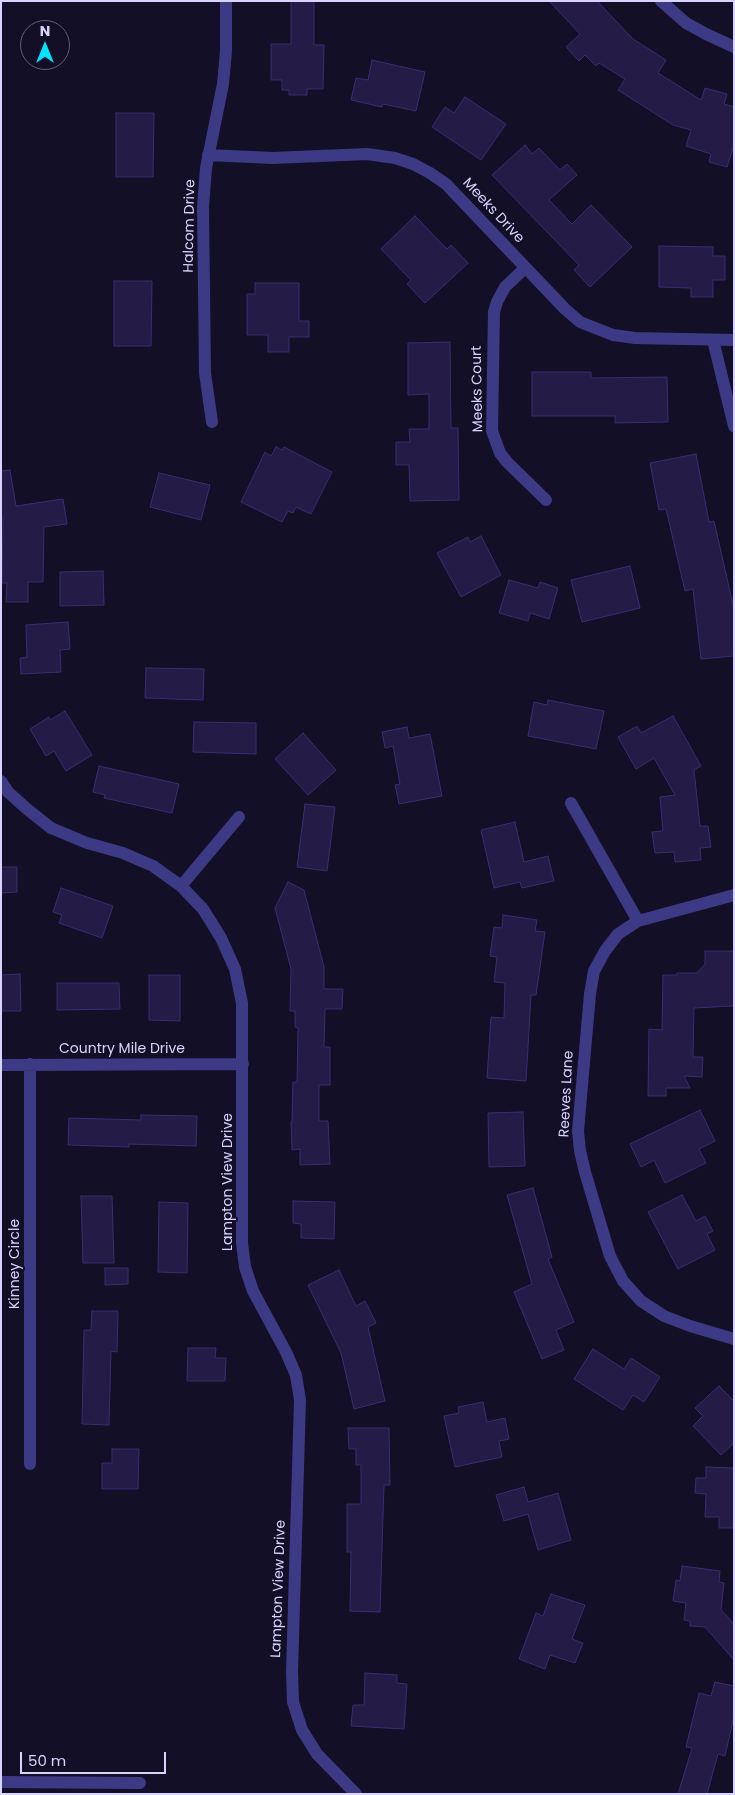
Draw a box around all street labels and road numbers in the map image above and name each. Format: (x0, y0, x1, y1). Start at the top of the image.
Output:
street label: Meeks Drive (459, 175, 527, 247)
street label: Halcom Drive (181, 179, 199, 273)
street label: Meeks Court (469, 346, 487, 432)
street label: Country Mile Drive (59, 1041, 185, 1057)
street label: Reeves Lane (556, 1050, 578, 1138)
street label: Lampton View Drive (220, 1113, 236, 1251)
street label: Kinney Circle (7, 1219, 23, 1309)
street label: Lampton View Drive (268, 1520, 290, 1658)

